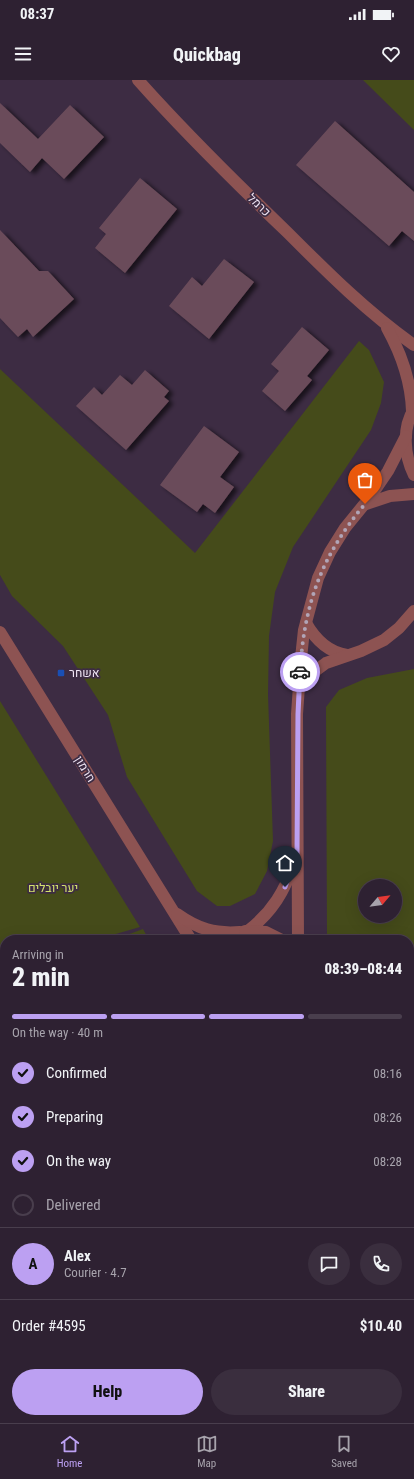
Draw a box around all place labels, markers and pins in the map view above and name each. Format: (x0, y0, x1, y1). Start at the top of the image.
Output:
pin (348, 463, 382, 504)
place label: אשחר (69, 666, 100, 680)
marker: אשחר (56, 668, 66, 678)
pin (268, 846, 302, 887)

